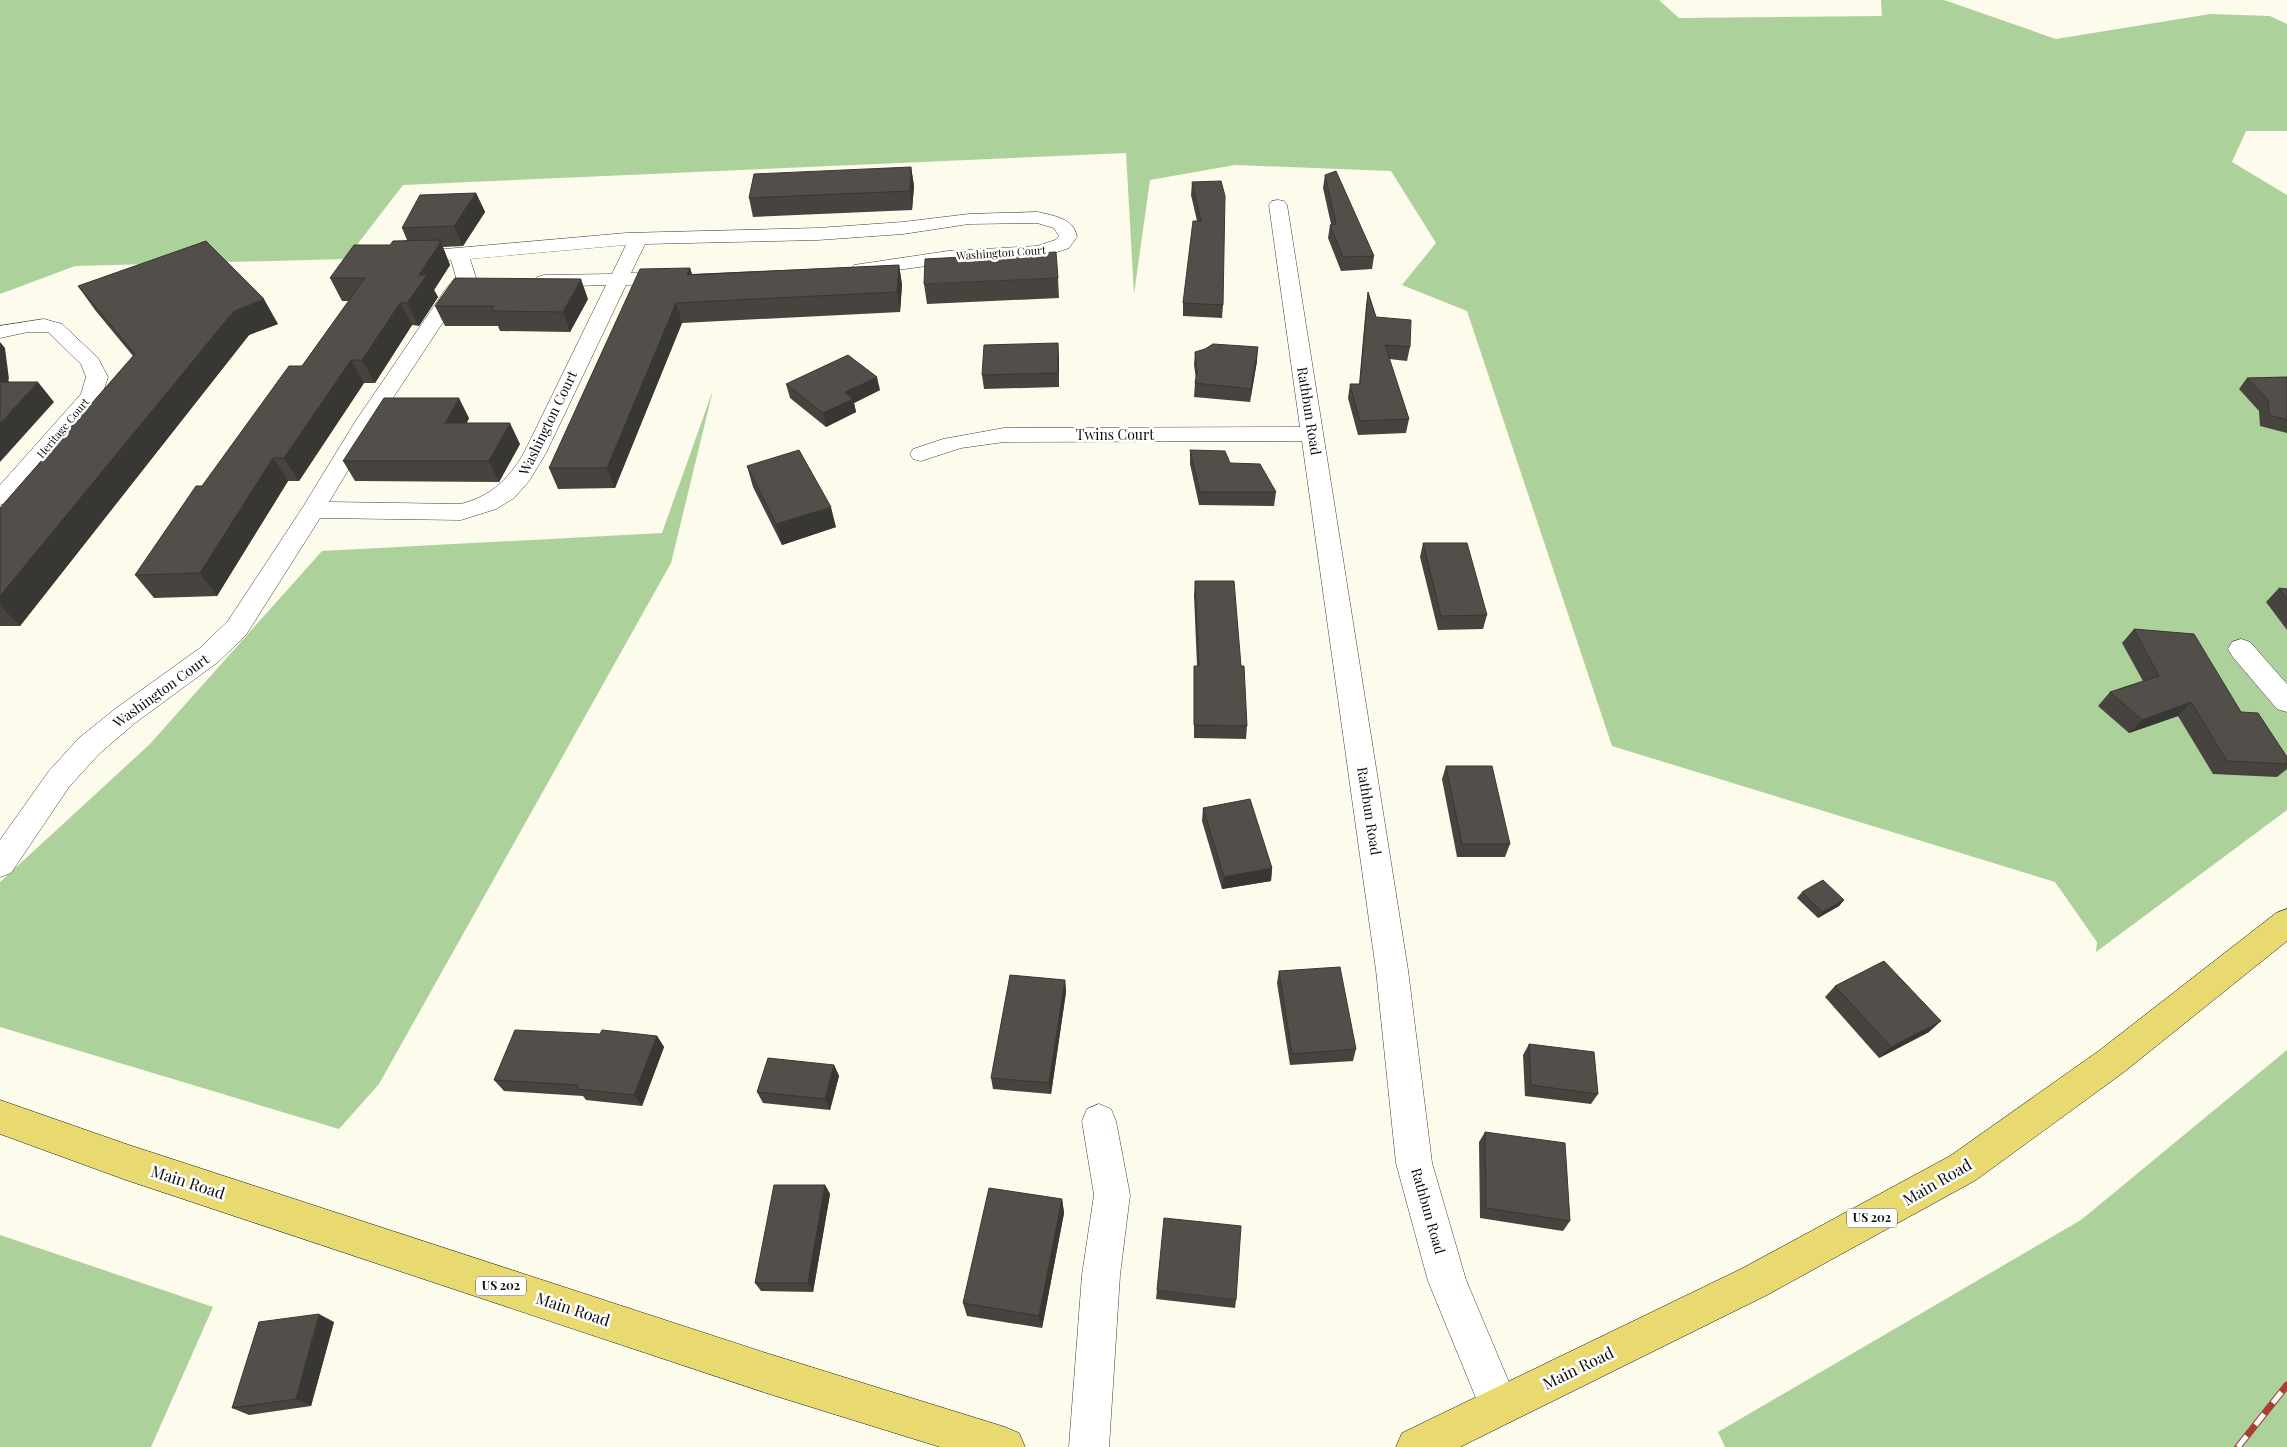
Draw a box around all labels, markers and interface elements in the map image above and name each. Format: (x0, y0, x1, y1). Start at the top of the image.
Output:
street label: Washington Court (955, 242, 1046, 263)
street label: Washington Court (514, 366, 582, 479)
street label: Rathbun Road (1293, 366, 1326, 456)
street label: Heritage Court (33, 394, 92, 461)
street label: Twins Court (1076, 425, 1155, 444)
street label: Washington Court (108, 649, 213, 732)
street label: Rathbun Road (1353, 766, 1386, 856)
street label: Main Road (1898, 1153, 1975, 1210)
street label: Main Road (149, 1160, 228, 1203)
street label: Rathbun Road (1407, 1165, 1450, 1256)
road number: US 202 (1847, 1208, 1897, 1228)
road number: US 202 (476, 1276, 526, 1295)
street label: Main Road (534, 1287, 613, 1330)
street label: Main Road (1539, 1341, 1617, 1394)

